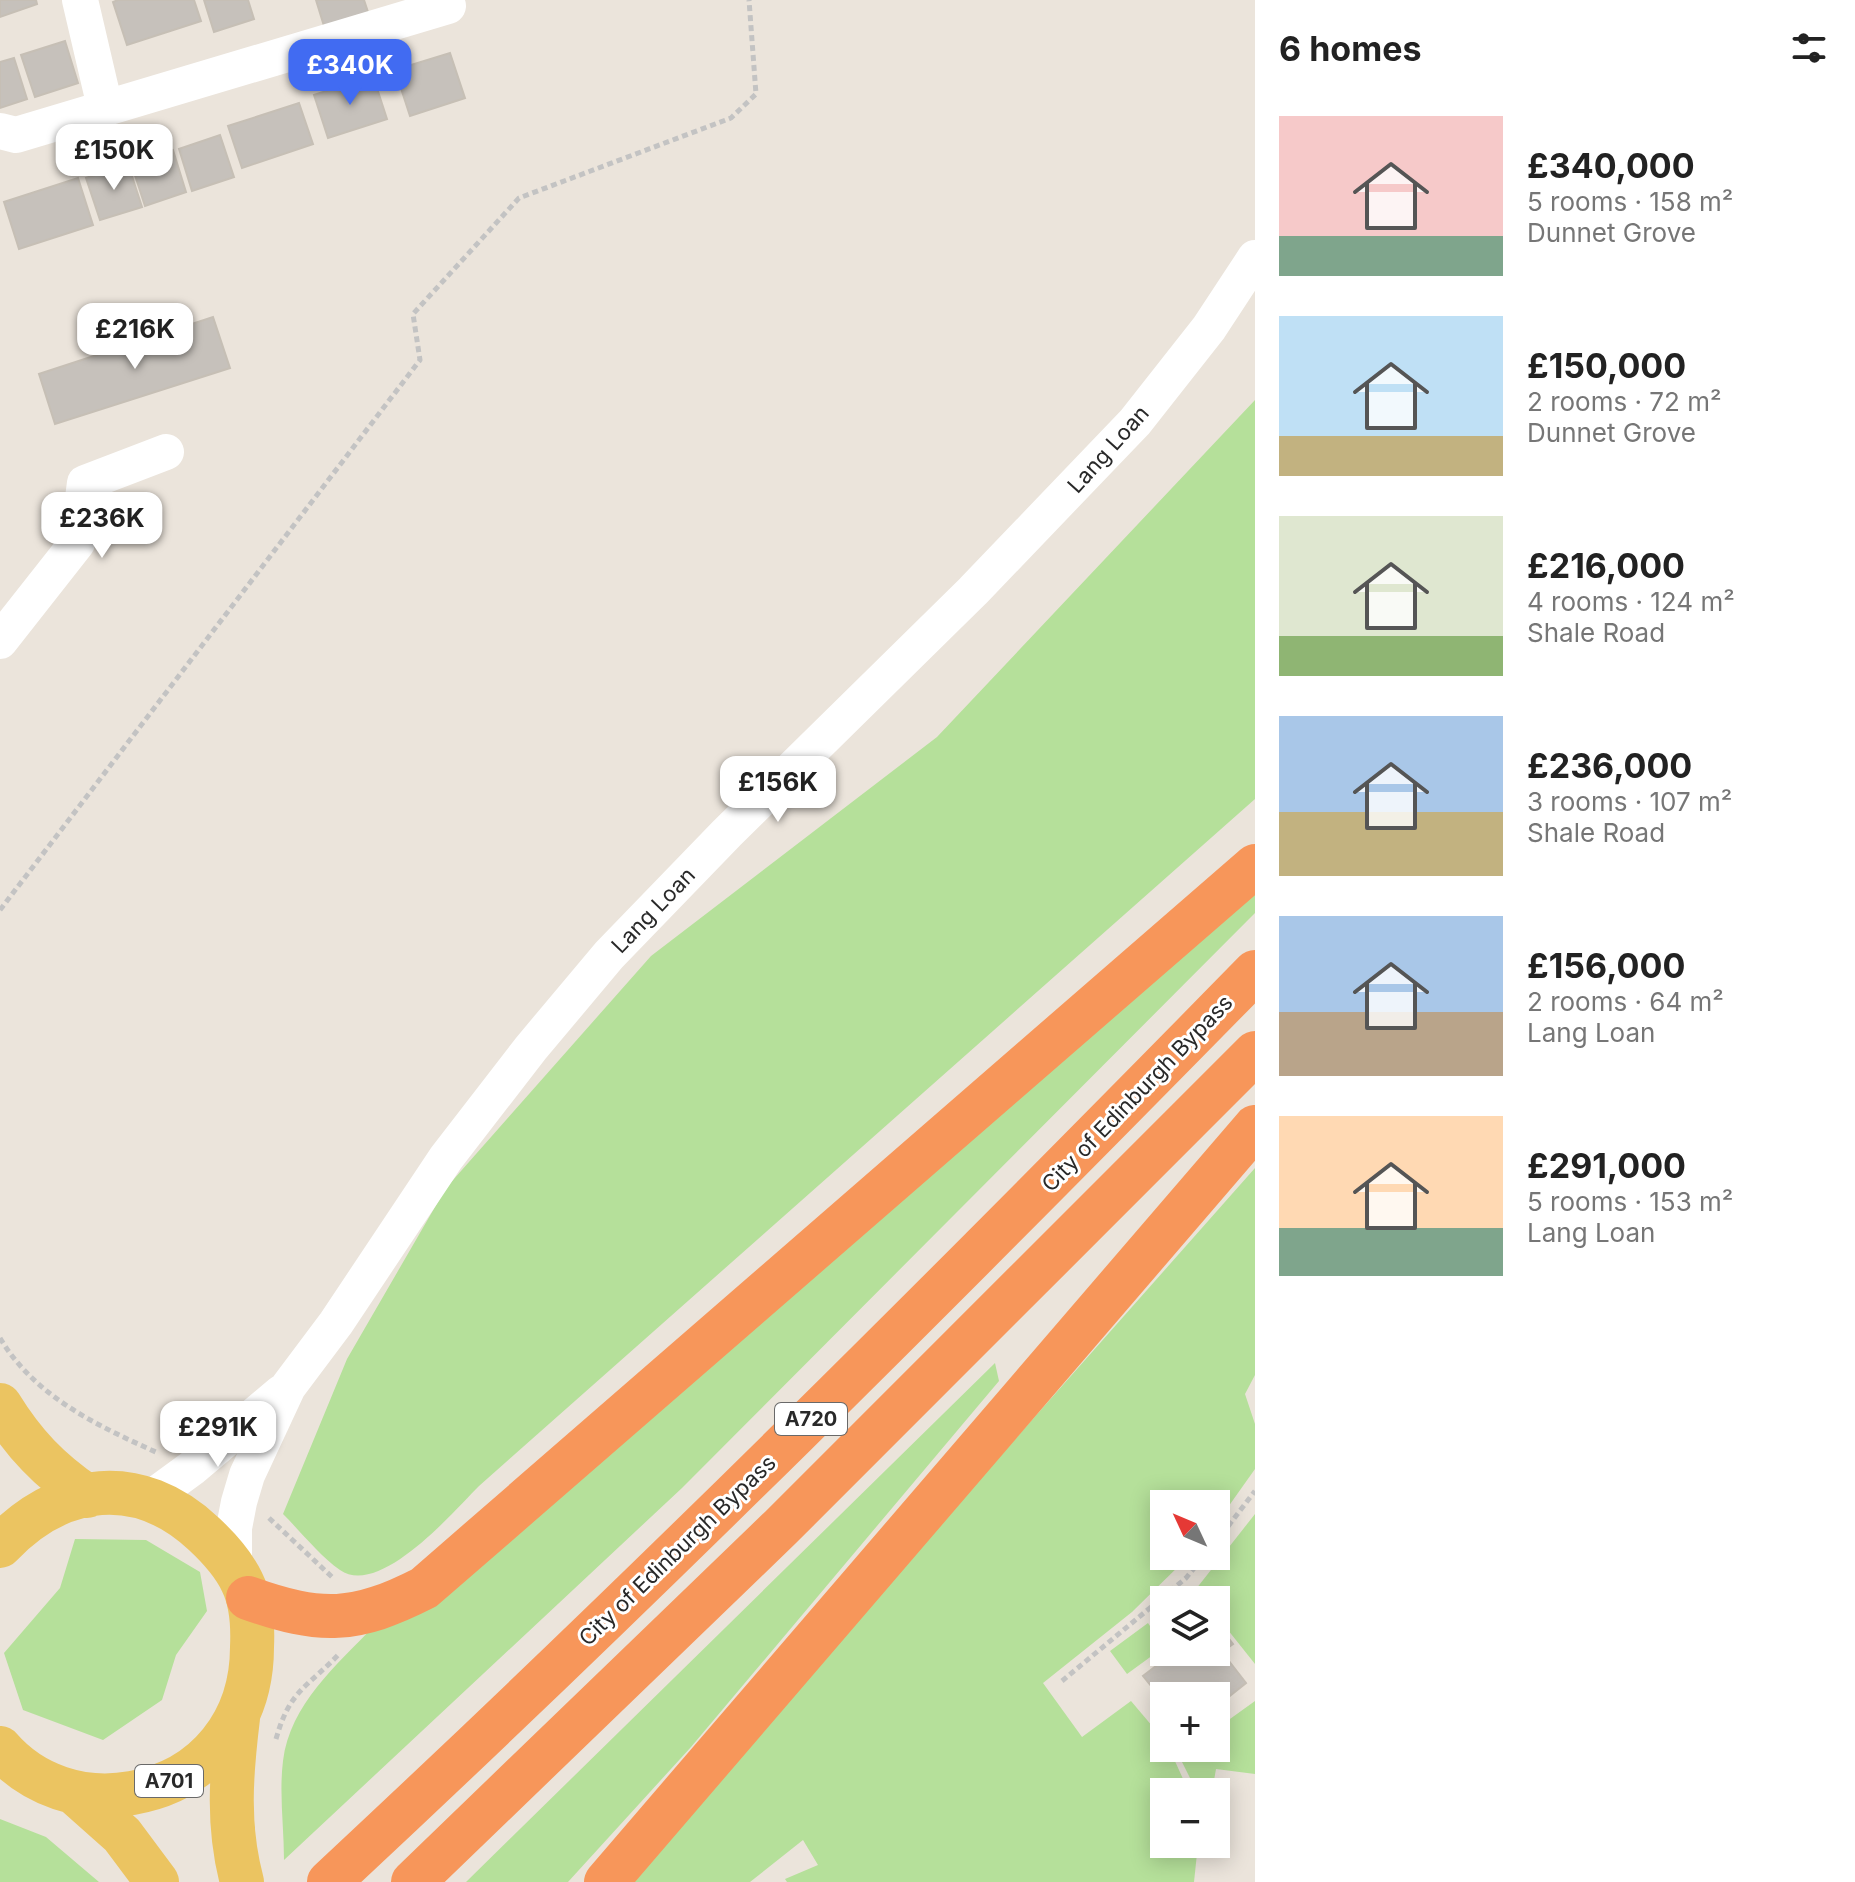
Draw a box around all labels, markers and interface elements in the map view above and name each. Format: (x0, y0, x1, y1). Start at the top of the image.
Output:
icon: filters (1787, 26, 1831, 70)
text: 6 homes (1279, 28, 1421, 69)
pin: £340K (294, 39, 406, 107)
text: £340K (306, 49, 394, 80)
pin: £150K (58, 124, 170, 192)
text: £150K (74, 134, 154, 165)
text: £340,000 (1527, 145, 1695, 186)
icon: home (1343, 148, 1439, 244)
text: 5 rooms · 158 m² (1527, 186, 1733, 217)
text: Dunnet Grove (1527, 217, 1696, 248)
pin: £216K (79, 303, 191, 371)
text: £216K (95, 313, 175, 344)
text: £150,000 (1527, 345, 1686, 386)
icon: home (1343, 348, 1439, 444)
text: 2 rooms · 72 m² (1527, 386, 1721, 417)
street label: Lang Loan (1062, 400, 1154, 498)
text: Dunnet Grove (1527, 417, 1696, 448)
pin: £236K (46, 492, 158, 560)
text: £236K (59, 502, 145, 533)
text: £216,000 (1527, 545, 1685, 586)
icon: home (1343, 548, 1439, 644)
text: 4 rooms · 124 m² (1527, 586, 1735, 617)
text: Shale Road (1527, 617, 1665, 648)
text: £236,000 (1527, 745, 1692, 786)
icon: home (1343, 748, 1439, 844)
pin: £156K (722, 756, 834, 824)
text: £156K (738, 766, 818, 797)
text: 3 rooms · 107 m² (1527, 786, 1732, 817)
text: Shale Road (1527, 817, 1665, 848)
street label: Lang Loan (606, 862, 700, 958)
text: £156,000 (1527, 945, 1685, 986)
icon: home (1343, 948, 1439, 1044)
text: 2 rooms · 64 m² (1527, 986, 1724, 1017)
street label: City of Edinburgh Bypass (1036, 989, 1238, 1197)
text: Lang Loan (1527, 1017, 1655, 1048)
text: £291,000 (1527, 1145, 1686, 1186)
icon: home (1343, 1148, 1439, 1244)
text: 5 rooms · 153 m² (1527, 1186, 1733, 1217)
text: Lang Loan (1527, 1217, 1655, 1248)
pin: £291K (162, 1401, 274, 1469)
road number: A720 (775, 1403, 847, 1435)
text: £291K (178, 1411, 258, 1442)
street label: City of Edinburgh Bypass (573, 1449, 781, 1651)
north arrow (1150, 1490, 1230, 1570)
map controls (1150, 1490, 1230, 1858)
button: layers (1150, 1586, 1230, 1666)
button: + (1150, 1682, 1230, 1762)
road number: A701 (135, 1765, 203, 1797)
button: − (1150, 1778, 1230, 1858)

